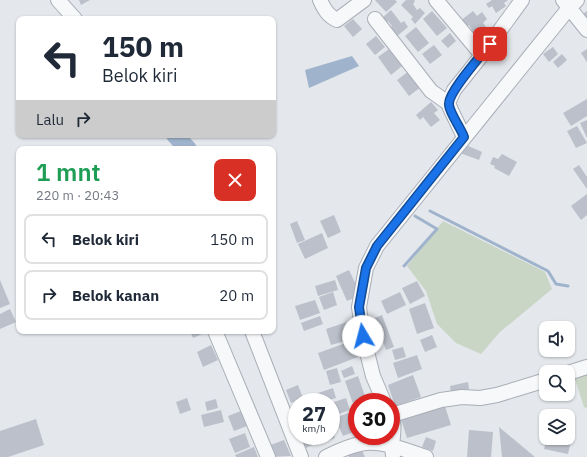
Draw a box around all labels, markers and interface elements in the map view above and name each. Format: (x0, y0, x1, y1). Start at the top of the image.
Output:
pin (473, 27, 507, 61)
text: 150 m (102, 28, 184, 65)
icon: left (36, 32, 88, 84)
icon: arrive (479, 33, 501, 55)
text: Belok kiri (102, 64, 177, 87)
icon: right (72, 108, 94, 130)
text: Lalu (36, 110, 64, 129)
text: 1 mnt (36, 156, 100, 188)
button: close (214, 159, 256, 201)
text: 220 m · 20:43 (36, 187, 119, 204)
icon: left (38, 228, 60, 250)
text: Belok kiri (72, 230, 139, 249)
text: 150 m (210, 230, 254, 249)
icon: right (38, 284, 60, 306)
text: Belok kanan (72, 286, 159, 305)
text: 20 m (219, 286, 254, 305)
position arrow (342, 315, 384, 357)
map controls (539, 321, 575, 445)
button: sound (539, 321, 575, 357)
button: search (539, 365, 575, 401)
speed limit sign: 30 (348, 393, 400, 445)
text: 27 (302, 400, 326, 427)
button: layers (539, 409, 575, 445)
text: km/h (302, 422, 326, 435)

